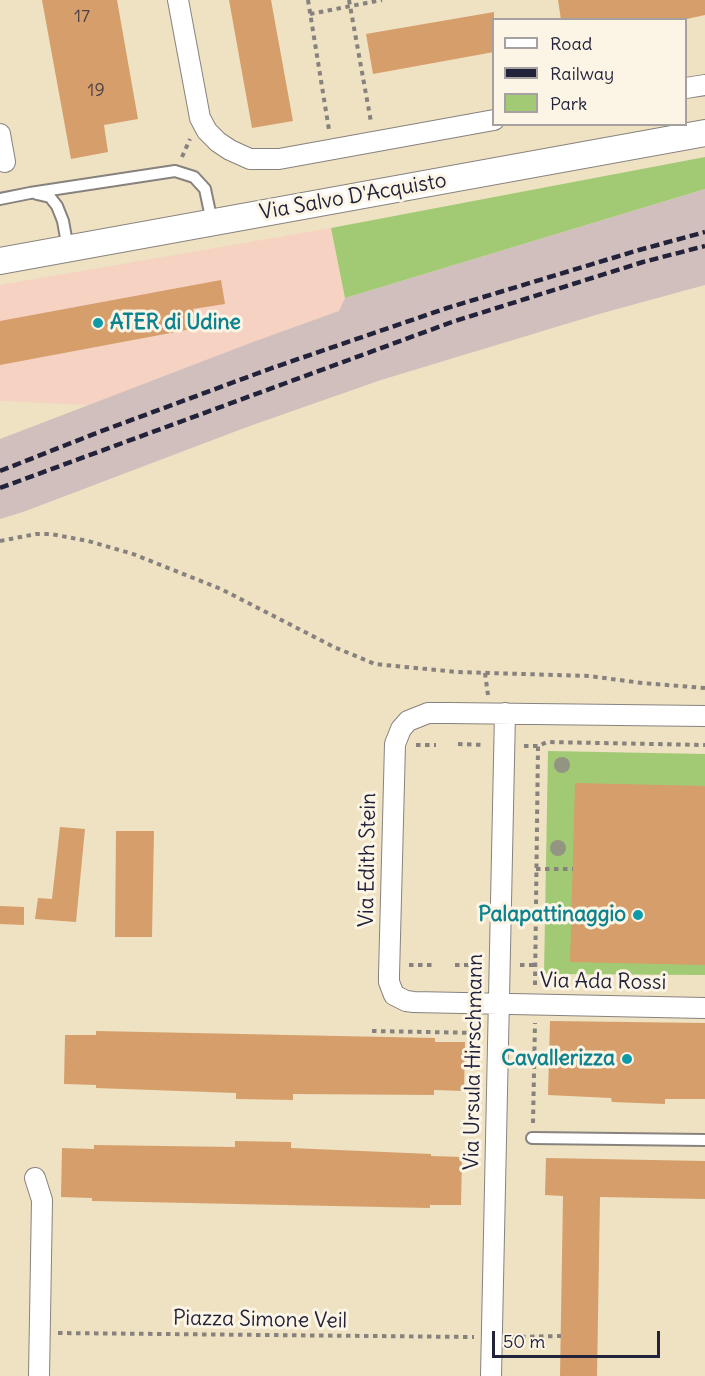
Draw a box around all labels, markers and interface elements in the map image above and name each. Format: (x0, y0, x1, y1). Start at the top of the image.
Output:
house number: 17 (74, 6, 90, 28)
legend (492, 18, 687, 126)
text: Road (550, 32, 592, 55)
text: Railway (550, 62, 614, 85)
house number: 19 (87, 80, 105, 102)
text: Park (550, 92, 587, 115)
street label: Via Salvo D'Acquisto (258, 168, 448, 226)
place label: ATER di Udine (110, 310, 241, 336)
marker: ATER di Udine (91, 316, 105, 330)
street label: Via Edith Stein (354, 793, 382, 927)
place label: Palapattinaggio (478, 902, 626, 928)
marker: Palapattinaggio (631, 908, 645, 922)
street label: Via Ursula Hirschmann (460, 954, 488, 1170)
street label: Via Ada Rossi (540, 968, 666, 996)
place label: Cavallerizza (501, 1046, 615, 1072)
marker: Cavallerizza (620, 1052, 634, 1066)
street label: Piazza Simone Veil (173, 1306, 347, 1334)
scale bar (495, 1319, 663, 1357)
text: 50 m (503, 1330, 545, 1353)

